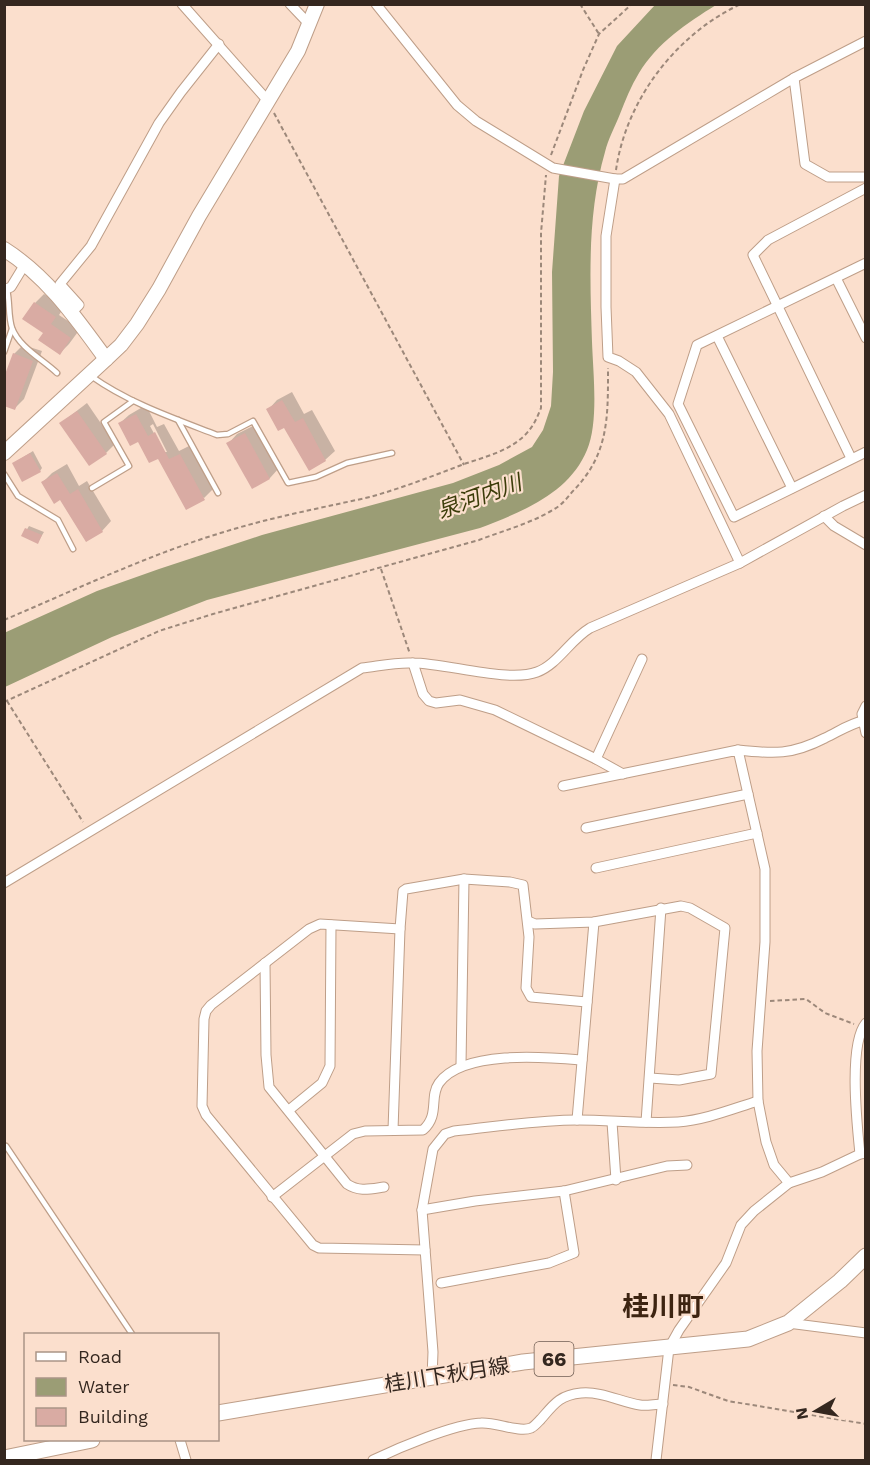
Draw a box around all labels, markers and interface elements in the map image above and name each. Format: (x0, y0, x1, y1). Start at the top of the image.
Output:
water label: 泉河内川 (434, 469, 527, 523)
district label: 桂川町 (623, 1291, 704, 1323)
legend (24, 1333, 219, 1441)
road number: 66 (534, 1342, 574, 1376)
text: Road (78, 1346, 122, 1367)
street label: 桂川下秋月線 (383, 1352, 511, 1397)
text: Water (78, 1376, 130, 1397)
north arrow (786, 1381, 846, 1441)
text: Building (78, 1406, 148, 1427)
text: N (791, 1406, 812, 1421)

